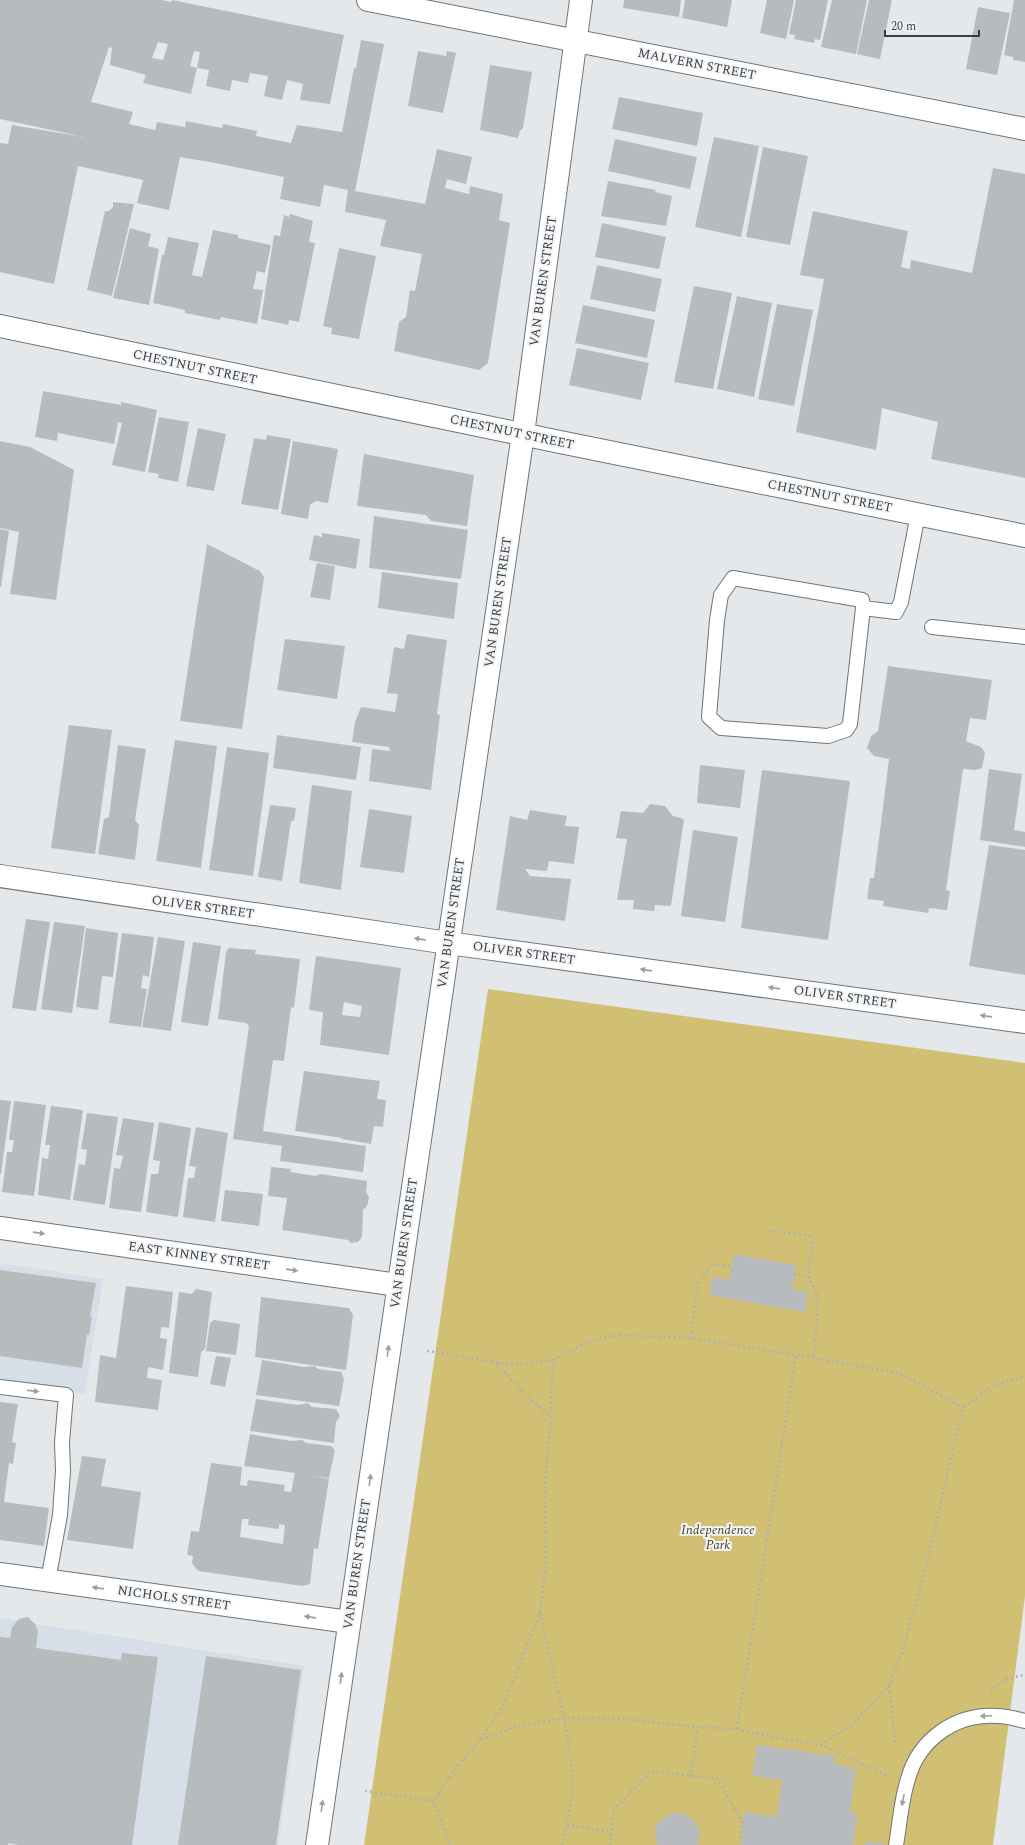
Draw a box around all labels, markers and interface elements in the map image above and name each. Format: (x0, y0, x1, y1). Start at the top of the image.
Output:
scale bar (885, 12, 979, 38)
text: 20 m (891, 17, 916, 36)
street label: MALVERN STREET (636, 43, 758, 85)
street label: VAN BUREN STREET (524, 214, 562, 347)
street label: CHESTNUT STREET (131, 344, 259, 390)
street label: CHESTNUT STREET (448, 409, 576, 455)
street label: CHESTNUT STREET (766, 474, 894, 518)
street label: VAN BUREN STREET (479, 535, 517, 668)
street label: VAN BUREN STREET (432, 856, 470, 989)
street label: OLIVER STREET (150, 890, 256, 924)
one-way arrow (414, 936, 426, 942)
street label: OLIVER STREET (471, 936, 577, 970)
one-way arrow (639, 967, 652, 973)
street label: OLIVER STREET (792, 980, 898, 1014)
one-way arrow (768, 984, 780, 991)
one-way arrow (980, 1013, 992, 1020)
street label: VAN BUREN STREET (385, 1176, 423, 1309)
one-way arrow (33, 1230, 45, 1236)
street label: EAST KINNEY STREET (127, 1236, 271, 1276)
one-way arrow (286, 1267, 298, 1273)
one-way arrow (385, 1345, 391, 1357)
one-way arrow (27, 1388, 39, 1394)
one-way arrow (367, 1474, 373, 1486)
street label: VAN BUREN STREET (338, 1497, 376, 1630)
park label: Independence Park (681, 1520, 755, 1555)
street label: NICHOLS STREET (116, 1580, 232, 1616)
one-way arrow (92, 1585, 104, 1591)
one-way arrow (304, 1614, 316, 1620)
one-way arrow (338, 1672, 344, 1684)
one-way arrow (980, 1713, 992, 1720)
one-way arrow (900, 1794, 906, 1807)
one-way arrow (319, 1800, 325, 1812)

